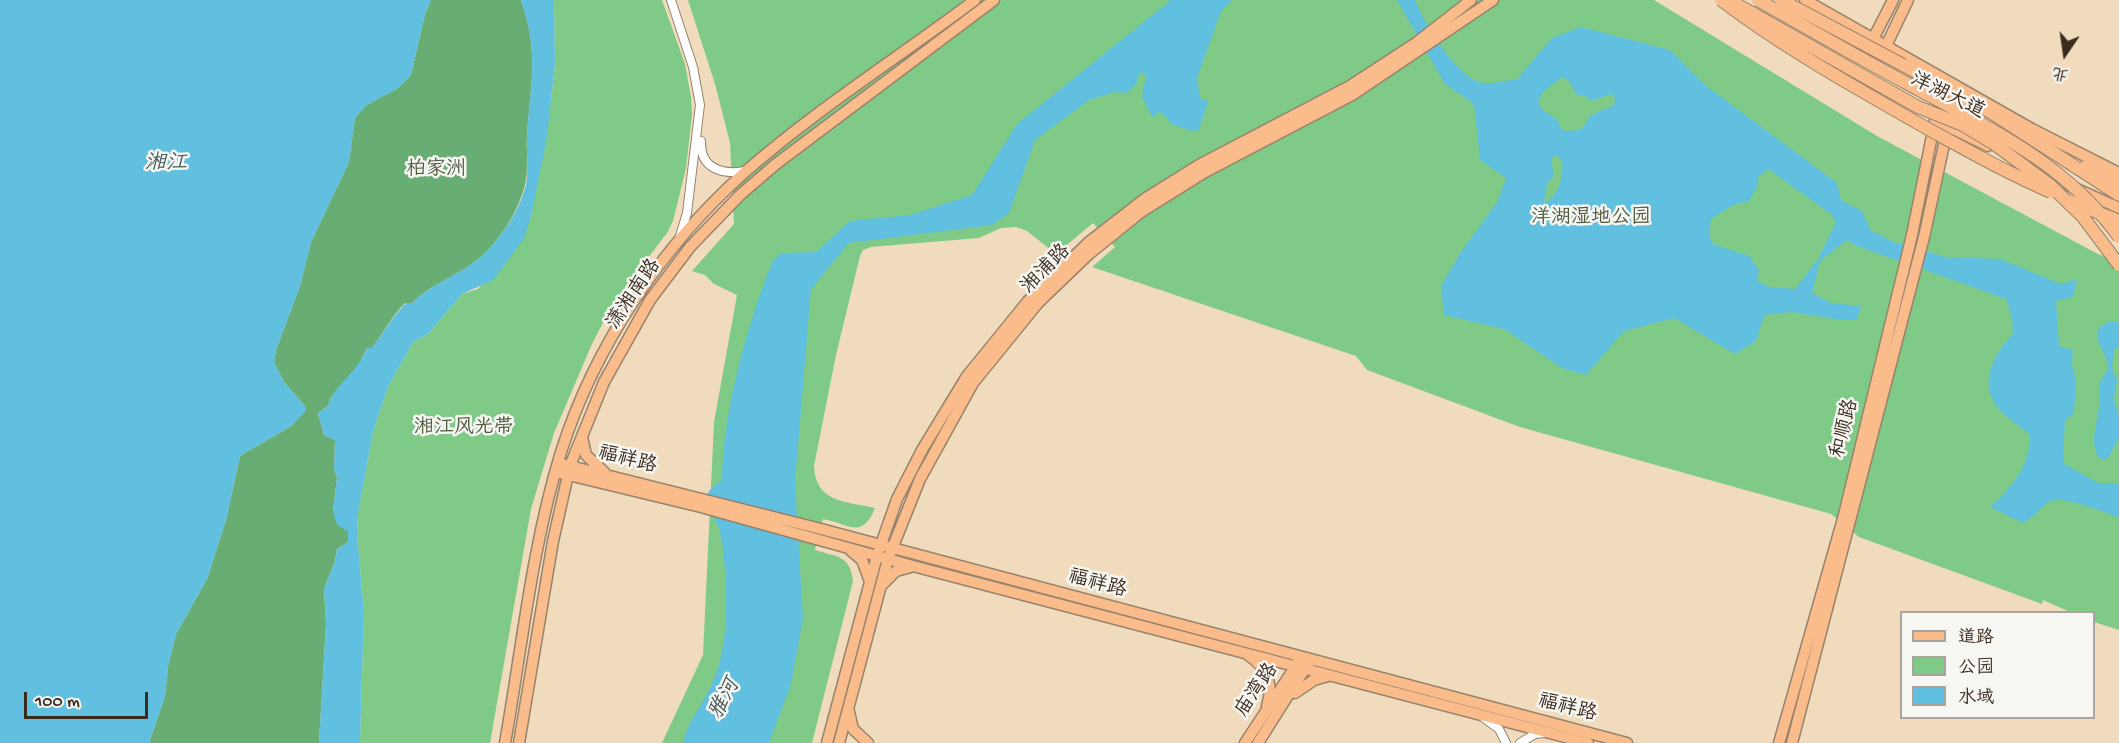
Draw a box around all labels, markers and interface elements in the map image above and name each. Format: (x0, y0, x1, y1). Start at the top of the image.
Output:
north arrow (2035, 24, 2095, 84)
text: 北 (2051, 61, 2071, 83)
street label: 洋湖大道 (1906, 69, 1988, 125)
water label: 湘江 (145, 152, 187, 178)
park label: 柏家洲 (406, 159, 466, 183)
park label: 洋湖湿地公园 (1531, 207, 1651, 231)
street label: 湘浦路 (1017, 240, 1077, 300)
street label: 潇湘南路 (603, 255, 667, 335)
street label: 和顺路 (1827, 397, 1865, 461)
park label: 湘江风光带 (414, 417, 514, 441)
street label: 福祥路 (595, 442, 659, 480)
street label: 福祥路 (1065, 566, 1129, 604)
legend (1900, 611, 2095, 719)
text: 道路 (1958, 628, 1994, 649)
text: 公园 (1958, 658, 1994, 679)
street label: 庙湾路 (1231, 659, 1285, 723)
water label: 雅河 (705, 676, 747, 724)
scale bar (27, 680, 152, 718)
text: 水域 (1958, 688, 1994, 709)
street label: 福祥路 (1535, 690, 1599, 728)
text: 100 m (35, 692, 80, 713)

